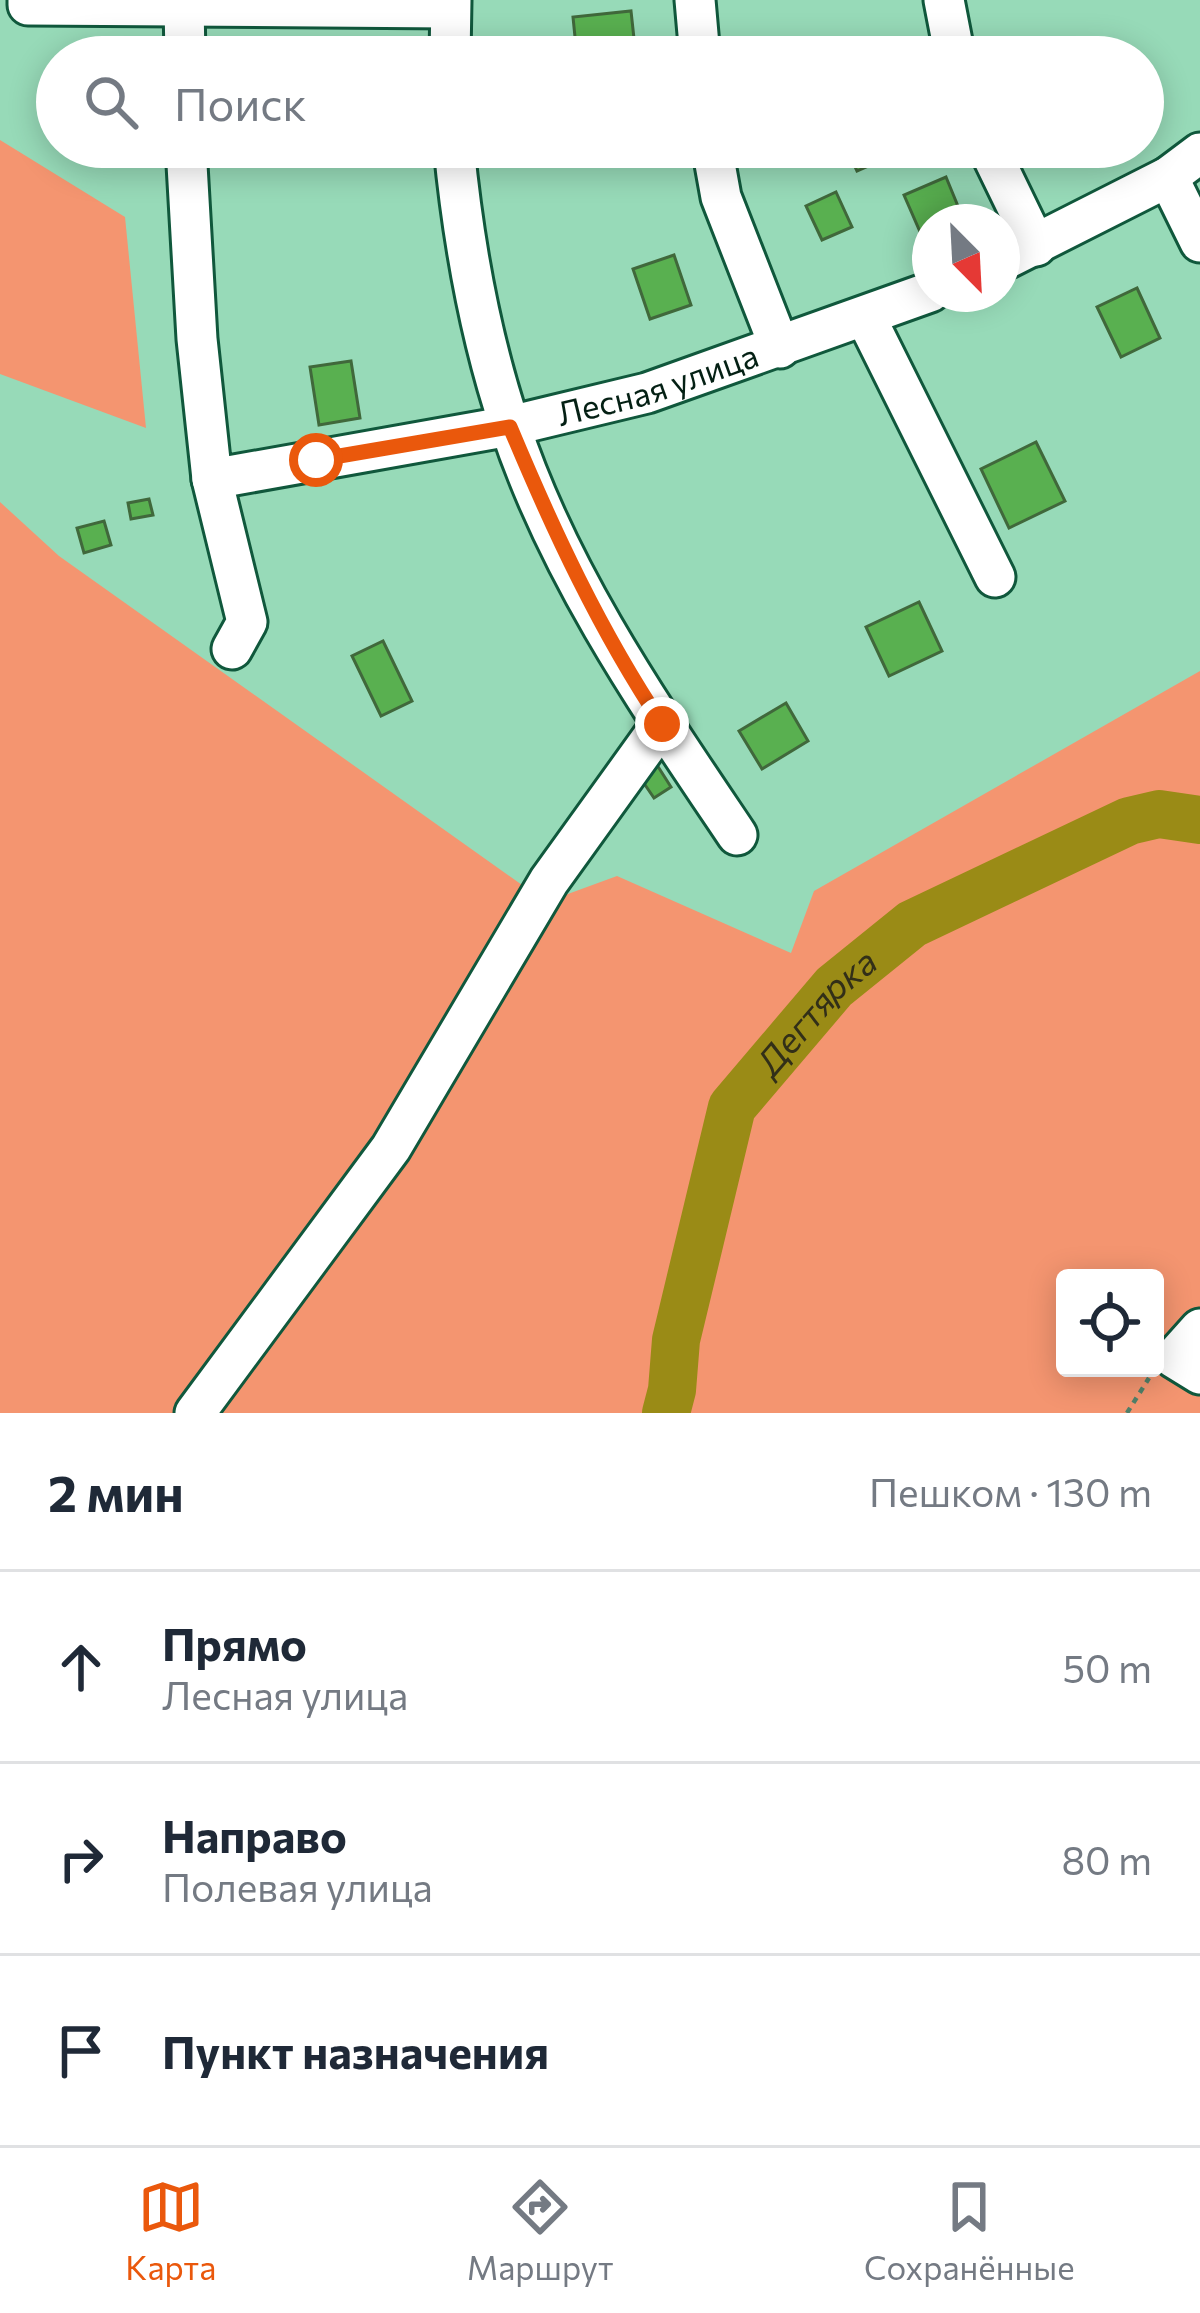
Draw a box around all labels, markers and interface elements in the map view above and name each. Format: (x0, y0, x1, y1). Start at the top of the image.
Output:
search box (36, 36, 1164, 168)
icon: search (78, 69, 144, 135)
text: Поиск (174, 75, 307, 130)
north arrow (912, 204, 1020, 312)
street label: Лесная улица (552, 333, 763, 433)
route start (289, 433, 343, 487)
route end (635, 697, 689, 751)
water label: Дегтярка (743, 938, 885, 1085)
map controls (1056, 1269, 1164, 1377)
button: locate (1056, 1269, 1164, 1377)
text: 2 мин (48, 1460, 184, 1523)
text: Пешком · 130 m (869, 1467, 1152, 1515)
text: Прямо (162, 1615, 307, 1670)
icon: ahead (48, 1634, 114, 1700)
text: 50 m (1063, 1643, 1152, 1691)
text: Лесная улица (162, 1670, 408, 1718)
text: Направо (162, 1807, 347, 1862)
icon: right (48, 1826, 114, 1892)
text: 80 m (1061, 1835, 1152, 1883)
text: Полевая улица (162, 1862, 433, 1910)
icon: arrive (48, 2018, 114, 2084)
text: Пункт назначения (162, 2023, 549, 2078)
tab: Карта (125, 2174, 216, 2287)
tab: Маршрут (467, 2174, 613, 2287)
tab: Сохранённые (864, 2174, 1075, 2287)

